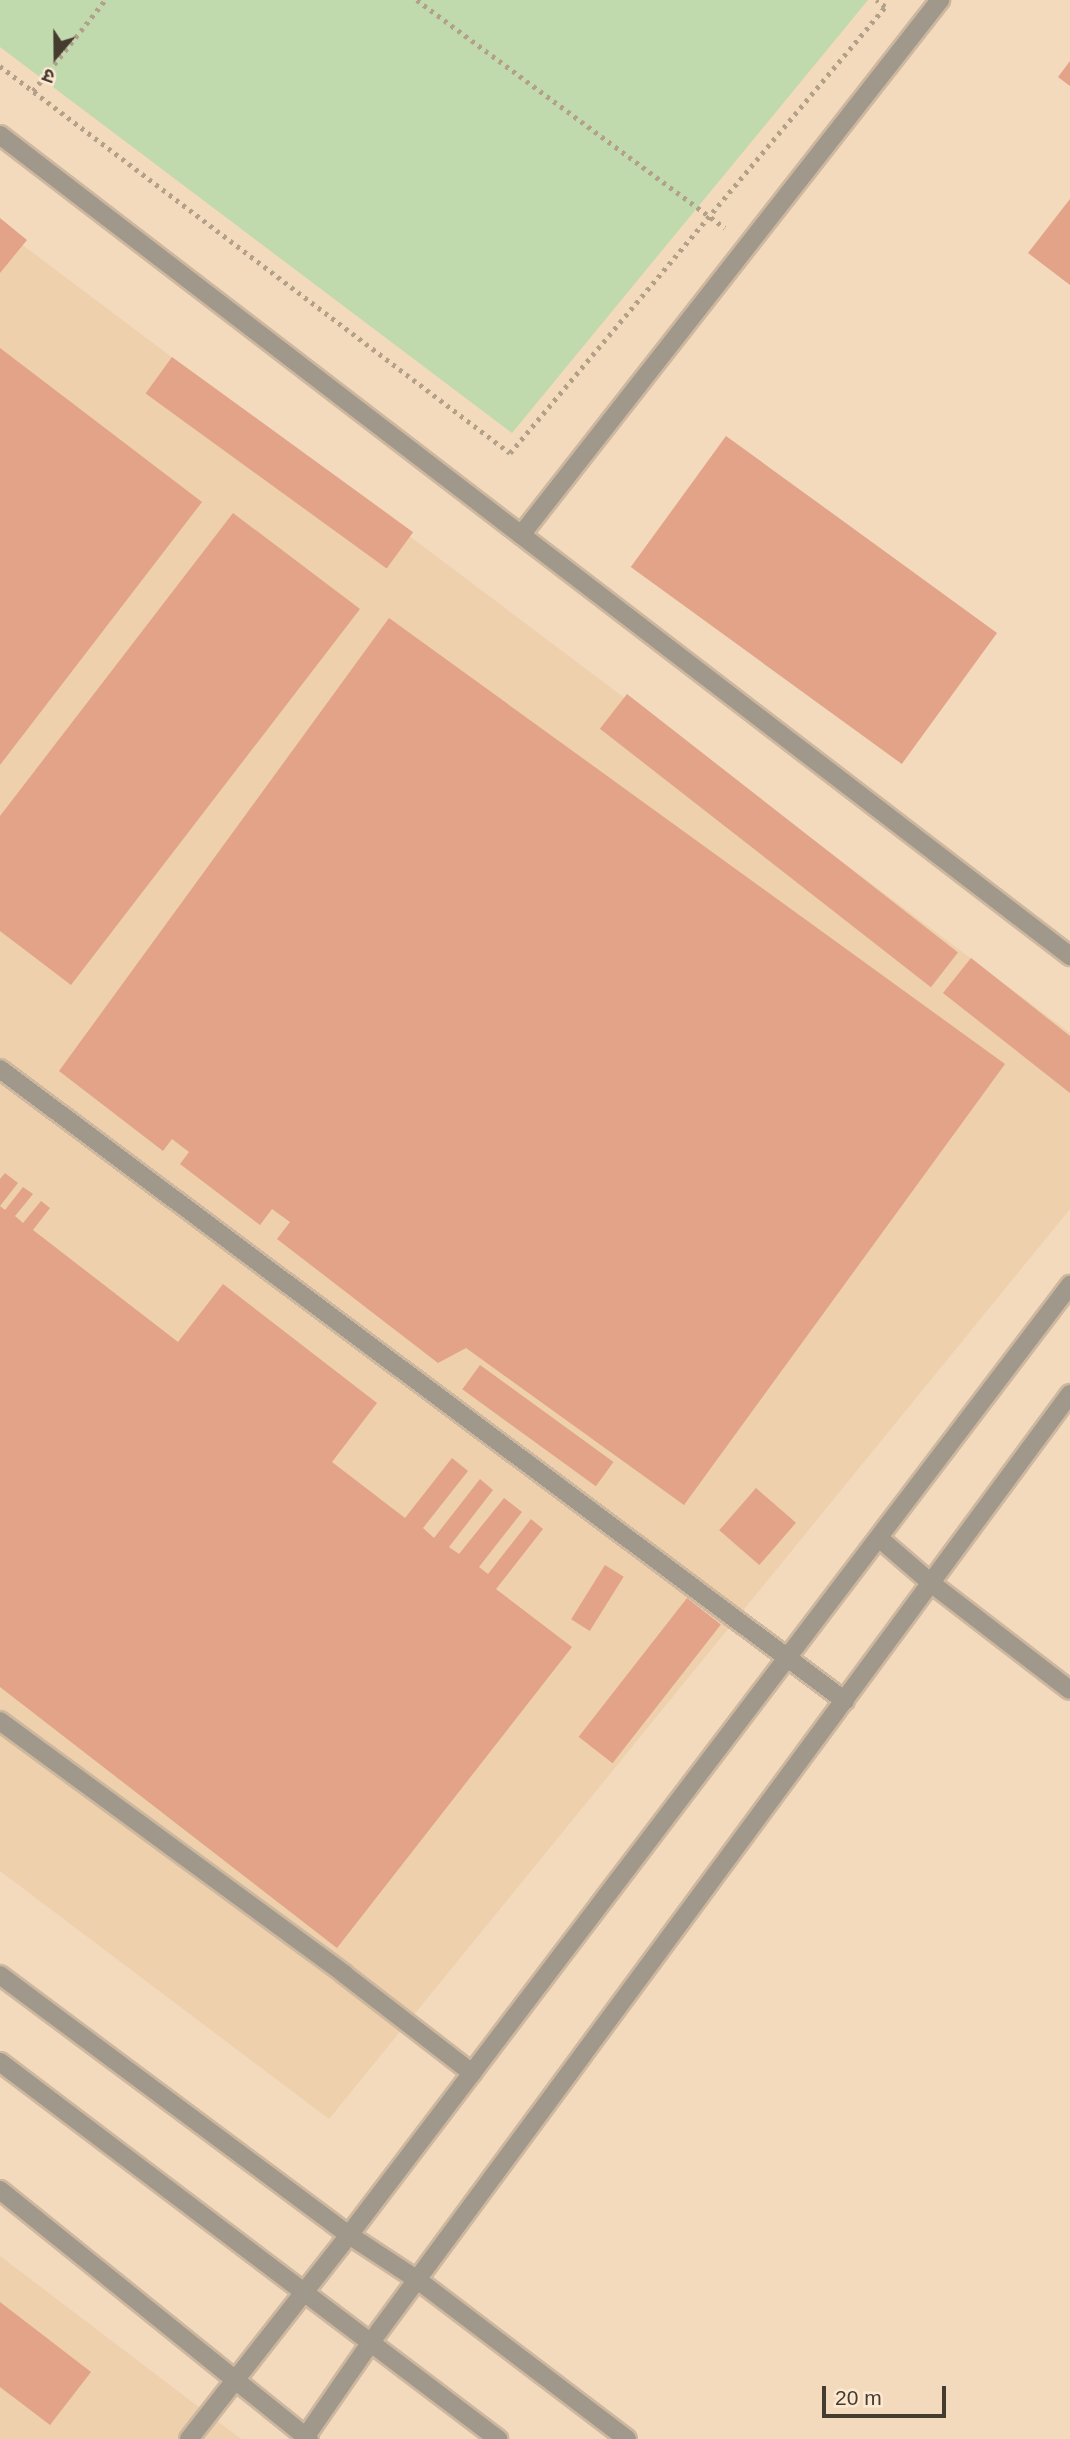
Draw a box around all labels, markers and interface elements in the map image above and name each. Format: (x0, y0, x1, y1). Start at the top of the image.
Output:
north arrow (21, 21, 91, 91)
text: उ (40, 64, 57, 88)
scale bar (825, 2372, 949, 2416)
text: 20 m (835, 2386, 882, 2409)

